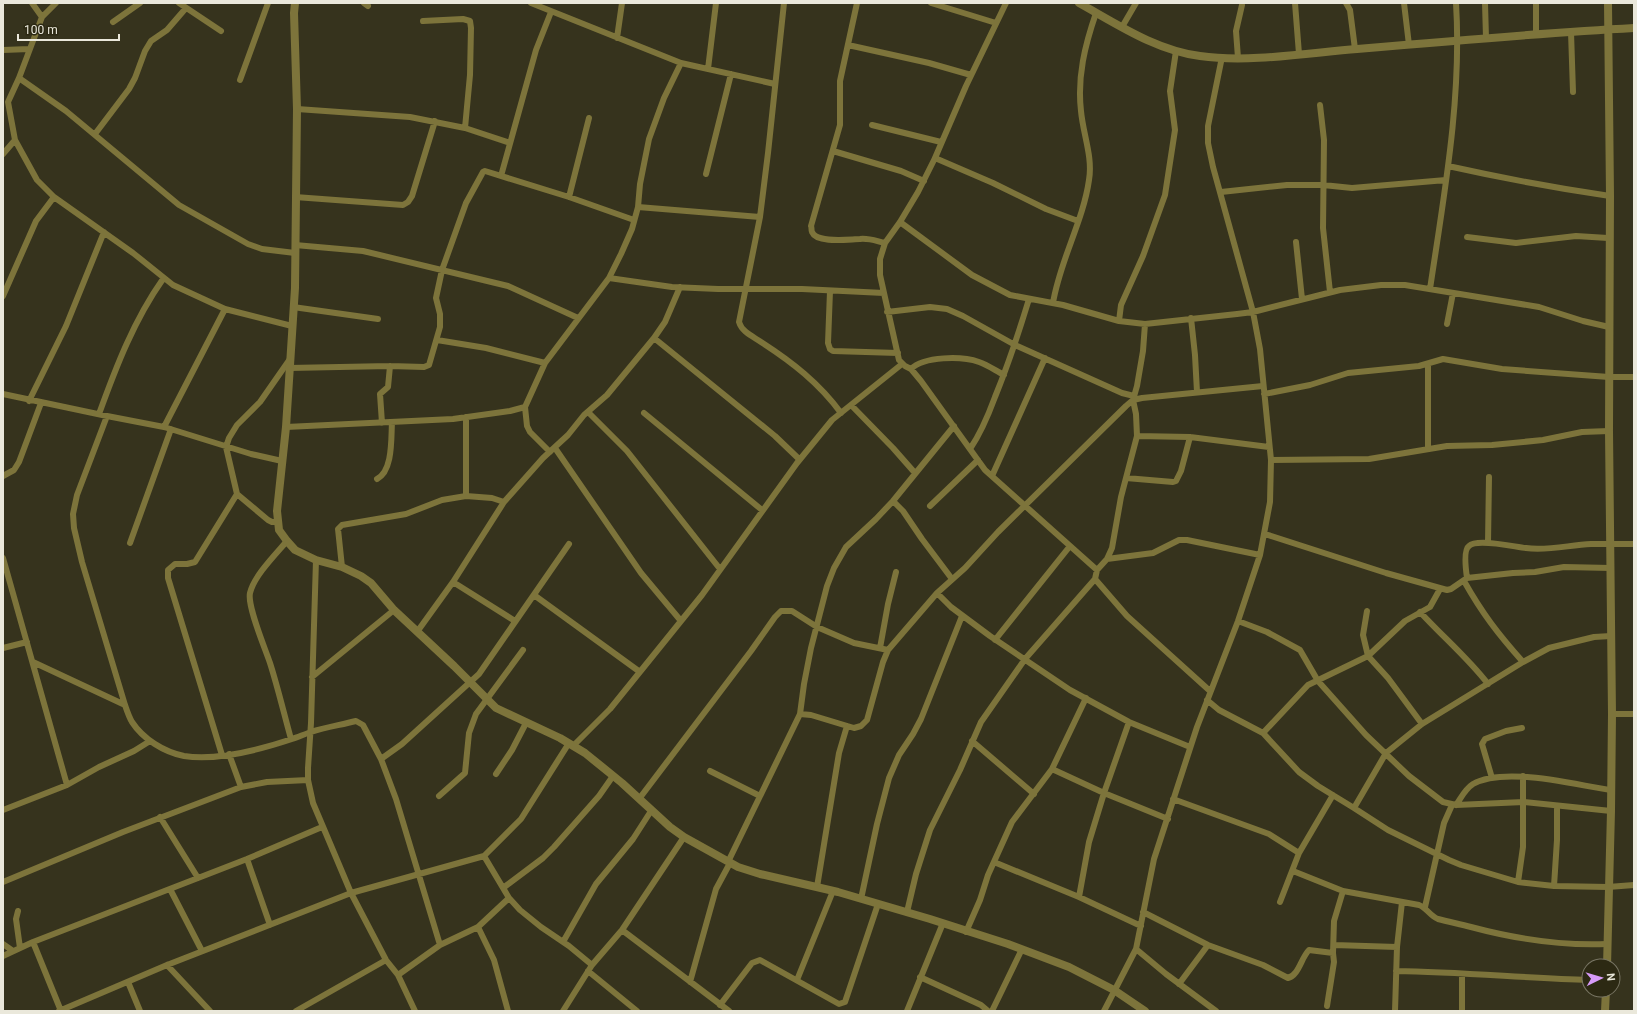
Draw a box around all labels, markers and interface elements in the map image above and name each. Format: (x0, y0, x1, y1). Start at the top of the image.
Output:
scale bar (18, 16, 119, 42)
text: 100 m (24, 23, 58, 37)
north arrow (1581, 958, 1621, 998)
text: N (1604, 973, 1617, 982)

